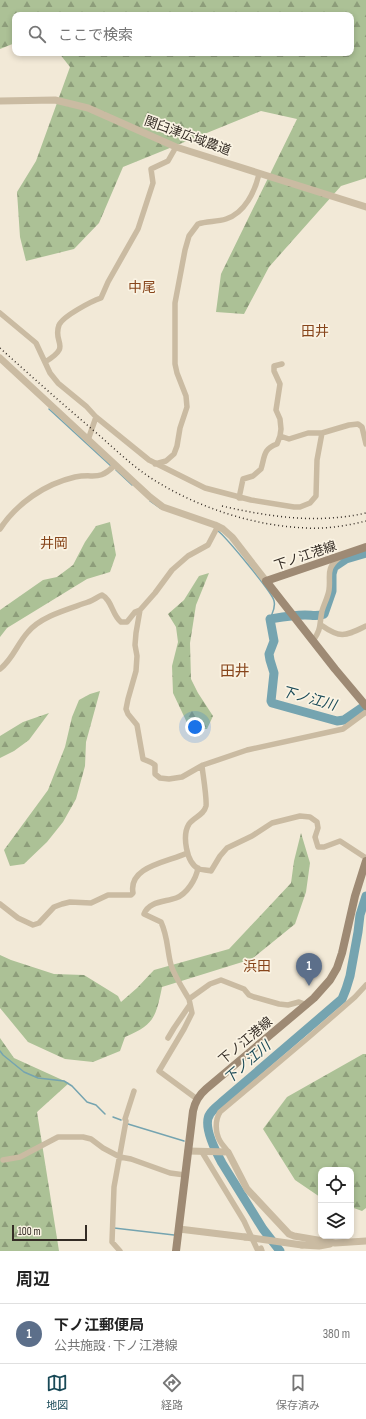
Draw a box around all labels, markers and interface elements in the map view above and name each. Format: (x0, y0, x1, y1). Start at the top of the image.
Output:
search box (12, 12, 354, 56)
icon: search (26, 23, 48, 45)
text: ここで検索 (58, 26, 133, 45)
street label: 関臼津広域農道 (142, 113, 233, 159)
district label: 中尾 (128, 279, 156, 296)
district label: 田井 (301, 323, 329, 340)
district label: 井岡 (40, 535, 68, 552)
street label: 下ノ江港線 (272, 538, 339, 574)
district label: 田井 (220, 662, 250, 681)
water label: 下ノ江川 (280, 683, 340, 714)
your location (185, 717, 205, 737)
pin: 1 (296, 953, 322, 986)
district label: 浜田 (243, 958, 271, 975)
street label: 下ノ江港線 (216, 1014, 276, 1068)
water label: 下ノ江川 (221, 1036, 276, 1087)
map controls (318, 1167, 354, 1239)
button: locate (318, 1167, 354, 1203)
button: layers (318, 1203, 354, 1239)
scale bar (12, 1223, 87, 1242)
text: 100 m (18, 1225, 40, 1238)
text: 周辺 (16, 1270, 50, 1290)
text: 下ノ江郵便局 (54, 1316, 144, 1335)
text: 1 (26, 1326, 32, 1342)
text: 380 m (323, 1326, 350, 1342)
text: 公共施設 · 下ノ江港線 (54, 1338, 178, 1354)
tab: 地図 (46, 1372, 68, 1412)
tab: 経路 (161, 1372, 183, 1412)
tab: 保存済み (276, 1372, 320, 1412)

